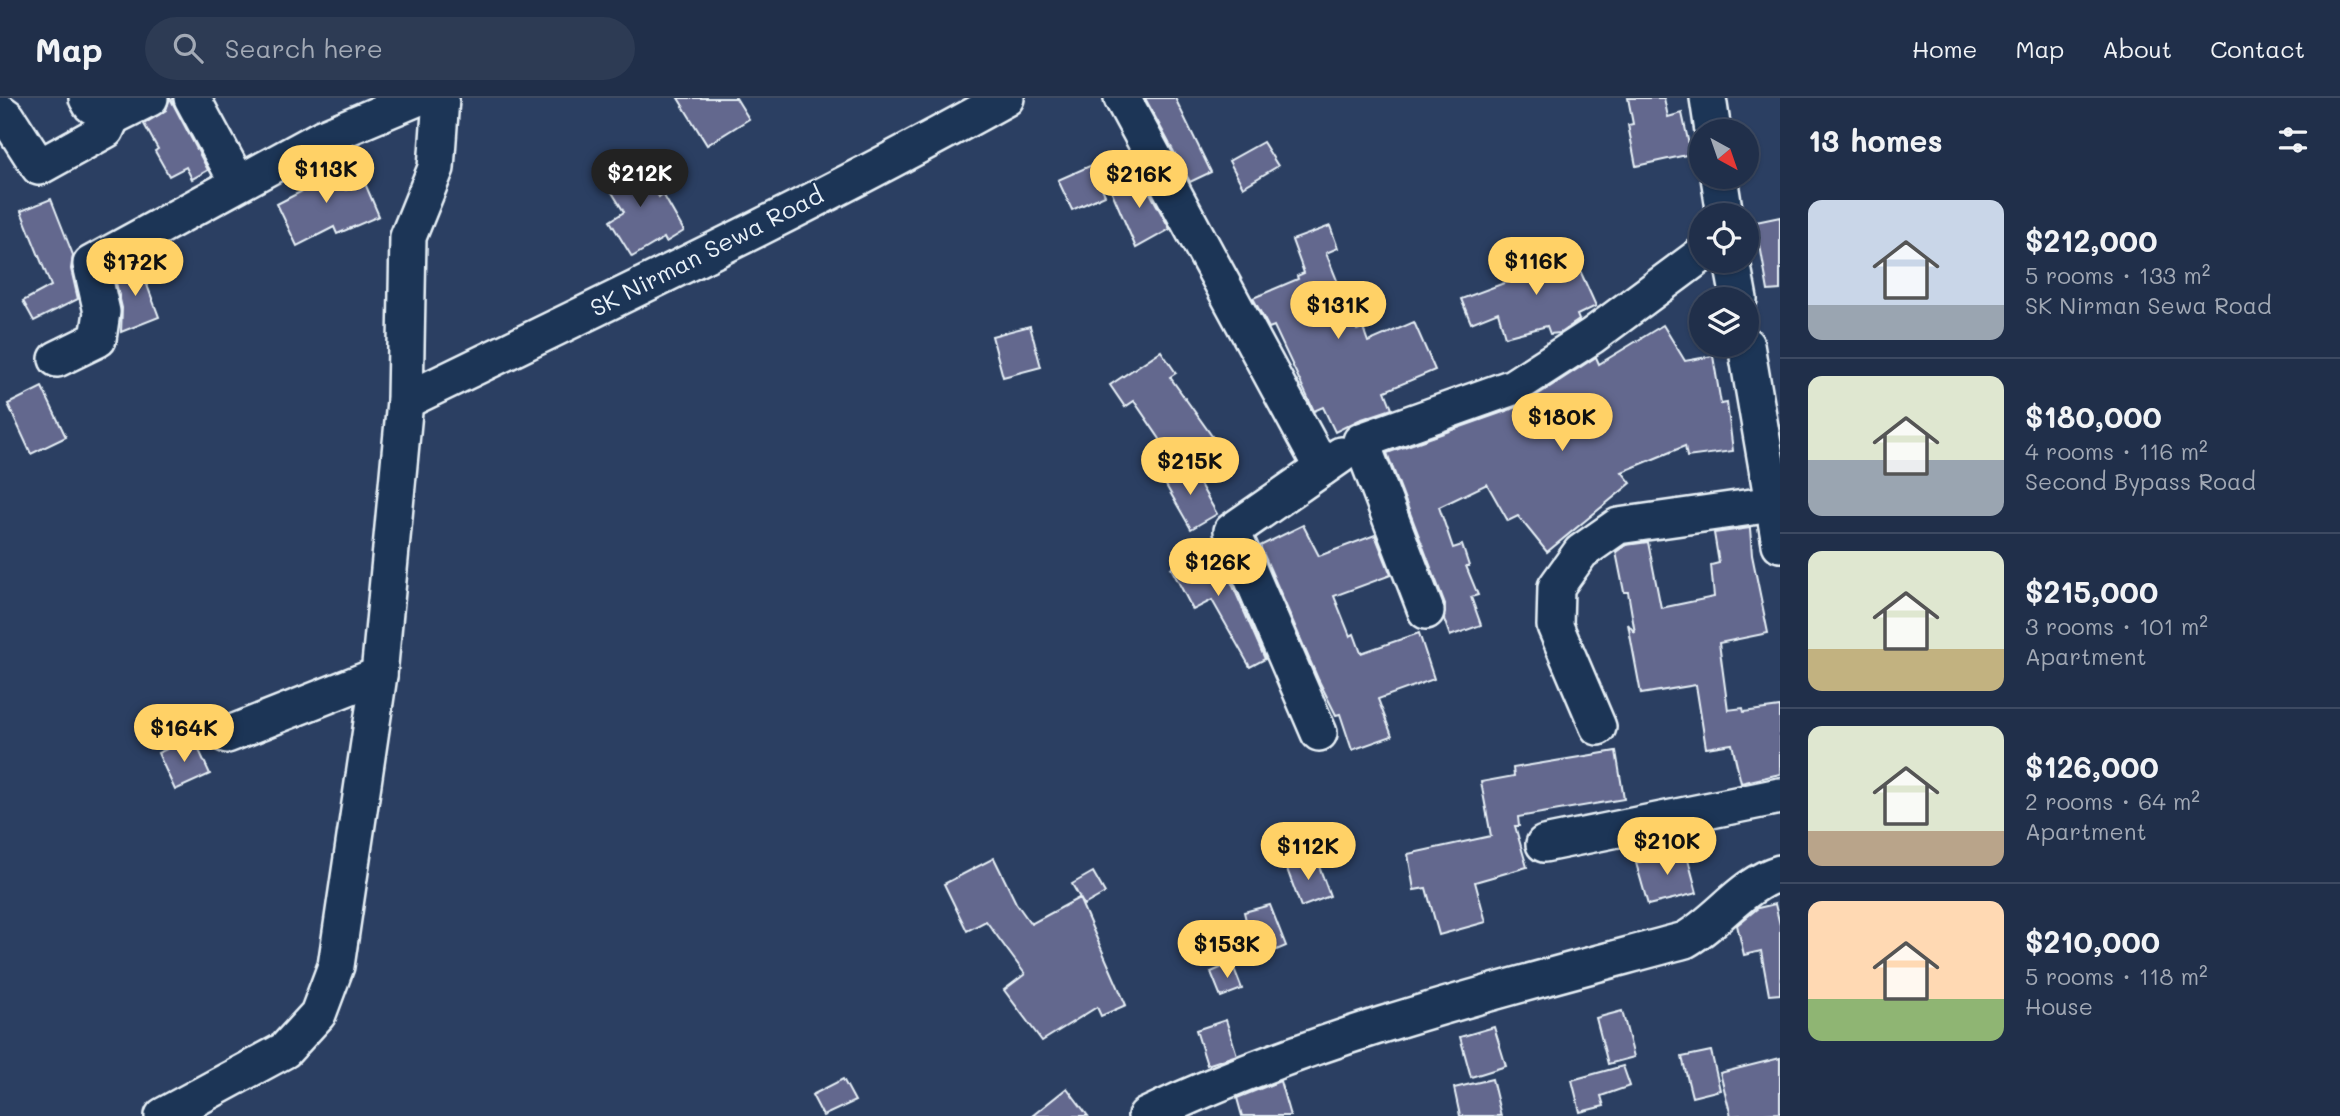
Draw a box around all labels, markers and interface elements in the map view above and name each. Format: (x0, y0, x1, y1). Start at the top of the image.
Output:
search box (145, 17, 635, 80)
text: Map (35, 27, 103, 70)
icon: search (169, 29, 207, 67)
text: Search here (225, 31, 383, 65)
text: Home (1912, 33, 1977, 64)
text: Map (2015, 33, 2064, 64)
text: About (2102, 33, 2172, 64)
text: Contact (2210, 33, 2305, 64)
north arrow (1689, 119, 1759, 189)
map controls (1689, 119, 1759, 357)
text: 13 homes (1808, 120, 1943, 160)
icon: filters (2274, 121, 2312, 159)
pin: $113K (277, 146, 375, 205)
pin: $212K (591, 150, 689, 209)
pin: $216K (1090, 150, 1188, 210)
text: $113K (294, 153, 358, 183)
text: $212K (607, 157, 673, 187)
text: $216K (1106, 158, 1172, 188)
street label: SK Nirman Sewa Road (585, 178, 828, 323)
button: locate (1689, 203, 1759, 273)
text: $212,000 (2025, 220, 2157, 260)
icon: home (1864, 228, 1948, 312)
pin: $172K (86, 238, 184, 298)
pin: $116K (1487, 238, 1585, 297)
text: $116K (1504, 245, 1568, 275)
text: $172K (102, 246, 168, 276)
text: 5 rooms · 133 m² (2025, 260, 2210, 290)
pin: $131K (1289, 282, 1387, 341)
button: layers (1689, 287, 1759, 357)
text: $131K (1306, 289, 1370, 319)
text: SK Nirman Sewa Road (2025, 290, 2272, 320)
pin: $180K (1513, 394, 1611, 453)
text: $180,000 (2025, 396, 2162, 436)
text: $180K (1528, 401, 1596, 431)
icon: home (1864, 404, 1948, 488)
text: 4 rooms · 116 m² (2025, 436, 2208, 466)
pin: $215K (1141, 438, 1239, 497)
text: $215K (1157, 445, 1223, 475)
text: Second Bypass Road (2025, 466, 2256, 496)
pin: $126K (1169, 538, 1267, 598)
text: $126K (1185, 546, 1251, 576)
text: $215,000 (2025, 571, 2158, 611)
icon: home (1864, 579, 1948, 663)
text: 3 rooms · 101 m² (2025, 611, 2208, 641)
text: Apartment (2025, 641, 2147, 671)
pin: $164K (135, 704, 233, 764)
text: $164K (150, 712, 218, 742)
text: $126,000 (2025, 746, 2159, 786)
icon: home (1864, 754, 1948, 838)
text: 2 rooms · 64 m² (2025, 786, 2200, 816)
text: Apartment (2025, 816, 2147, 846)
pin: $210K (1618, 818, 1716, 877)
pin: $112K (1259, 822, 1357, 882)
text: $210K (1633, 825, 1701, 855)
text: $112K (1277, 830, 1339, 860)
pin: $153K (1178, 920, 1276, 980)
text: $210,000 (2025, 921, 2160, 961)
text: $153K (1194, 928, 1260, 958)
icon: home (1864, 929, 1948, 1013)
text: 5 rooms · 118 m² (2025, 961, 2208, 991)
text: House (2025, 991, 2093, 1021)

